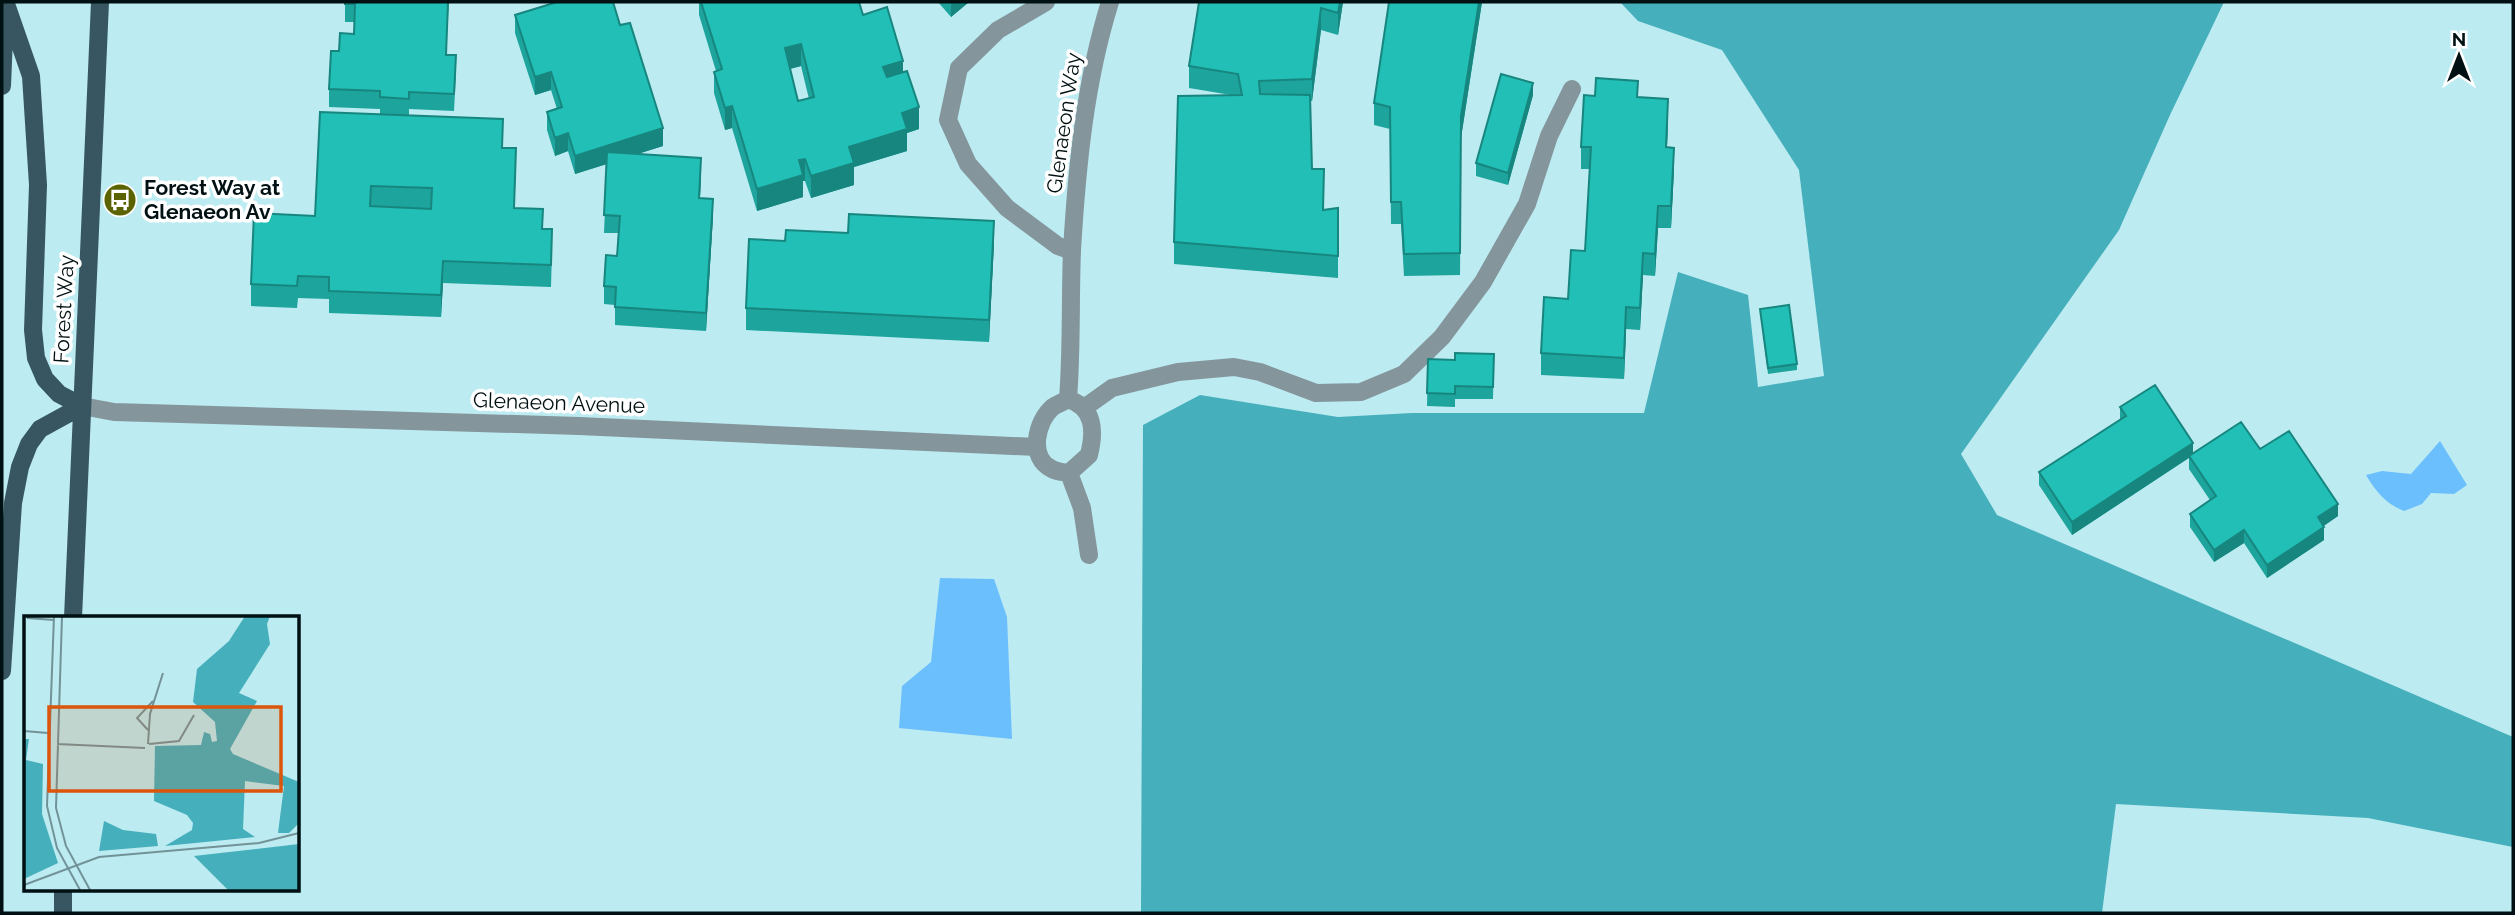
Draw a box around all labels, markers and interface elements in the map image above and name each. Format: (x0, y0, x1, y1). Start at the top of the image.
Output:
north arrow (2424, 21, 2494, 91)
text: N (2452, 28, 2466, 50)
street label: Glenaeon Way (1041, 51, 1086, 195)
place label: Forest Way at Glenaeon Av (144, 175, 280, 224)
bus stop icon: Forest Way at Glenaeon Av (101, 181, 139, 219)
street label: Forest Way (48, 254, 79, 364)
street label: Glenaeon Avenue (473, 387, 646, 418)
inset map (24, 616, 299, 890)

